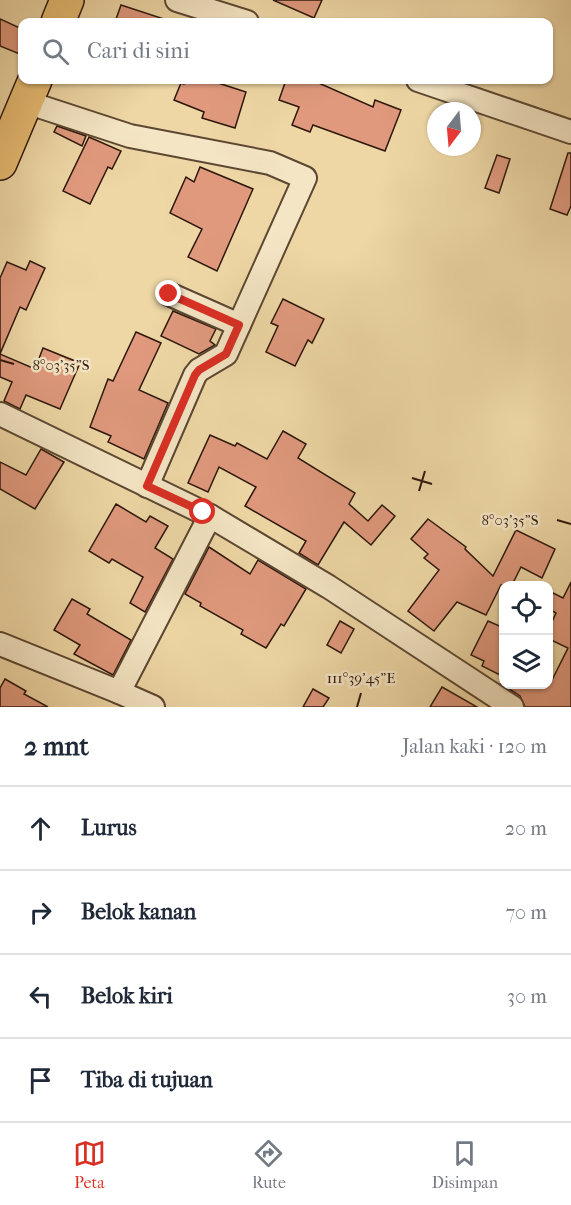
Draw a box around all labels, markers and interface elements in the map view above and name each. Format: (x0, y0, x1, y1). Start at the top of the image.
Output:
search box (18, 18, 553, 84)
icon: search (39, 35, 72, 68)
text: Cari di sini (87, 38, 190, 64)
north arrow (427, 102, 481, 156)
route end (155, 280, 181, 306)
text: 8°03'35"S (33, 356, 90, 374)
route start (189, 498, 215, 524)
text: 8°03'35"S (482, 511, 539, 529)
map controls (499, 581, 553, 689)
button: locate (499, 581, 553, 635)
button: layers (499, 635, 553, 689)
text: 111°39'45"E (327, 669, 395, 687)
text: 2 mnt (24, 731, 89, 762)
text: Jalan kaki · 120 m (402, 735, 547, 758)
icon: ahead (24, 812, 57, 845)
text: Lurus (81, 815, 137, 841)
text: 20 m (505, 817, 547, 840)
icon: right (24, 896, 57, 929)
text: Belok kanan (81, 899, 196, 925)
text: 70 m (505, 901, 547, 924)
icon: left (24, 980, 57, 1013)
text: Belok kiri (81, 983, 173, 1009)
text: 30 m (507, 985, 547, 1008)
icon: arrive (24, 1064, 57, 1097)
text: Tiba di tujuan (81, 1067, 213, 1093)
tab: Peta (73, 1137, 106, 1192)
tab: Rute (252, 1137, 286, 1192)
tab: Disimpan (432, 1137, 498, 1192)

